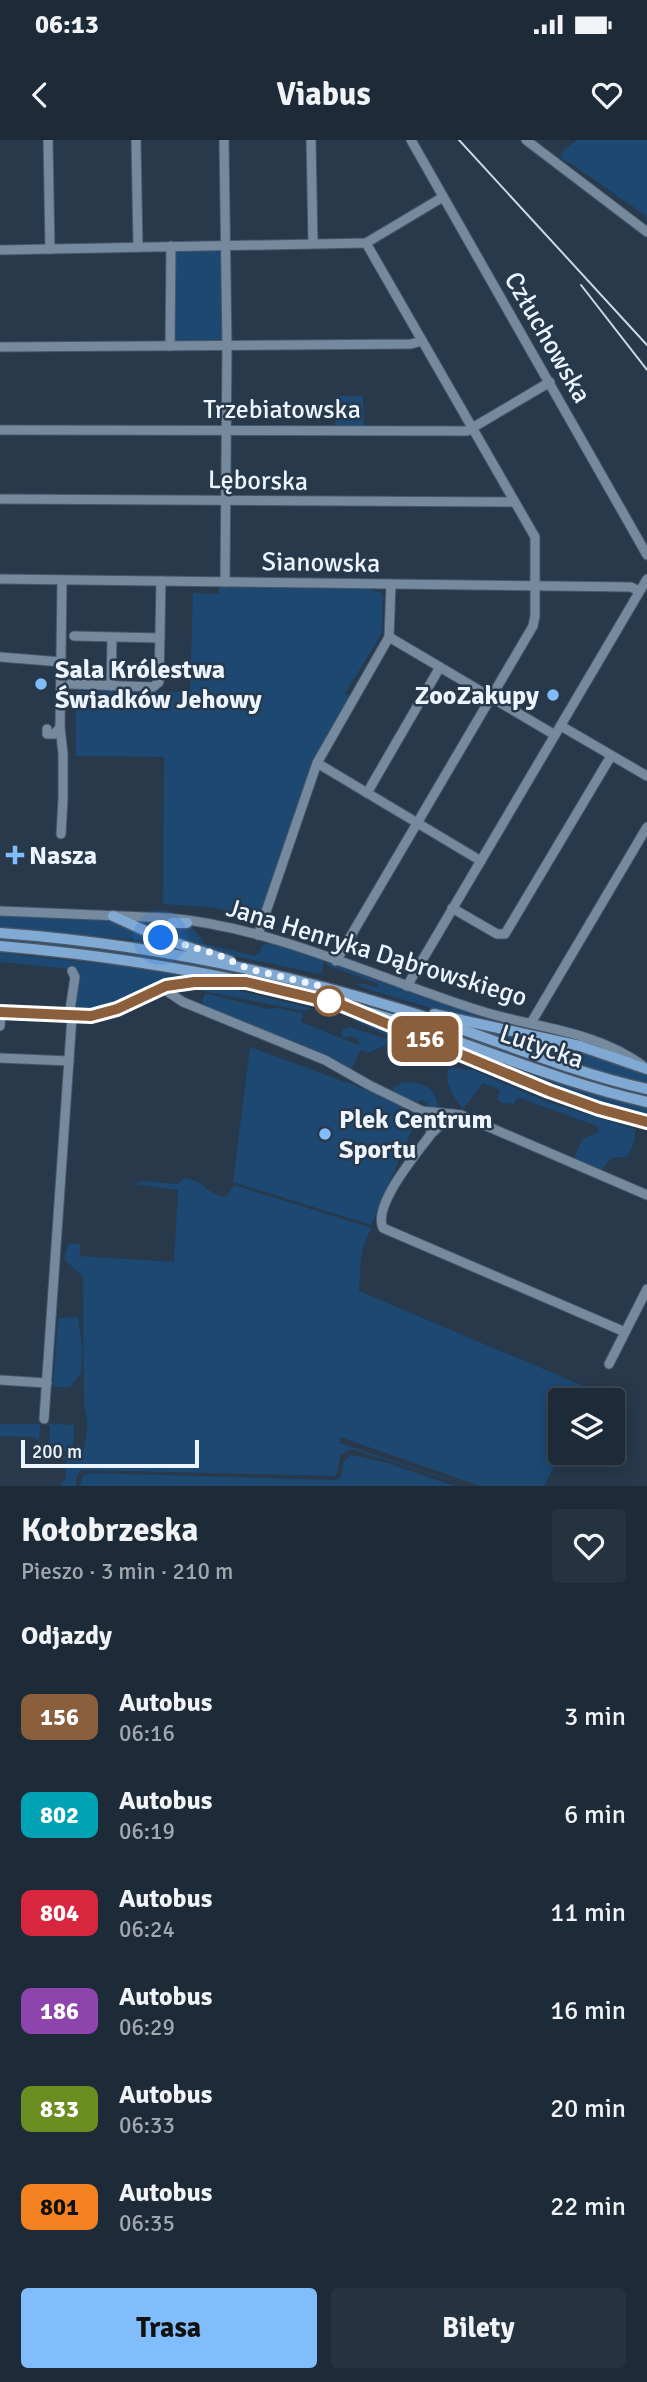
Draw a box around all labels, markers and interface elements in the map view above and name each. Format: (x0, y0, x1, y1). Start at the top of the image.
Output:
text: 06:13 (35, 9, 99, 41)
text: Viabus (276, 75, 371, 114)
icon: back (21, 76, 59, 114)
icon: heart (588, 76, 626, 114)
street label: Człuchowska (497, 266, 598, 409)
street label: Trzebiatowska (203, 394, 361, 426)
street label: Lęborska (208, 464, 308, 498)
street label: Sianowska (261, 546, 381, 580)
place label: Sala Królestwa Świadków Jehowy (55, 654, 262, 716)
marker: Sala Królestwa Świadków Jehowy (33, 676, 49, 692)
place label: ZooZakupy (415, 680, 539, 712)
marker: ZooZakupy (545, 687, 561, 703)
place label: Nasza (29, 840, 97, 872)
marker: Nasza (7, 847, 23, 863)
street label: Jana Henryka Dąbrowskiego (223, 892, 531, 1014)
your location (143, 920, 178, 955)
unlabelled marker (314, 986, 344, 1016)
line badge: 156 (385, 1016, 465, 1062)
street label: Lutycka (495, 1018, 588, 1076)
text: 156 (406, 1024, 444, 1054)
place label: Plek Centrum Sportu (339, 1104, 493, 1166)
marker: Plek Centrum Sportu (317, 1126, 333, 1142)
map controls (548, 1388, 625, 1465)
button: layers (548, 1388, 625, 1465)
scale bar (21, 1437, 200, 1469)
text: 200 m (32, 1440, 82, 1464)
button: heart (552, 1509, 626, 1583)
text: Kołobrzeska (21, 1510, 198, 1551)
text: Pieszo · 3 min · 210 m (21, 1557, 233, 1586)
text: Odjazdy (21, 1620, 112, 1652)
text: Autobus (119, 1687, 212, 1719)
text: 3 min (564, 1701, 626, 1733)
text: 156 (40, 1702, 79, 1732)
text: 06:16 (119, 1719, 175, 1748)
text: Autobus (119, 1785, 212, 1817)
text: 6 min (564, 1799, 626, 1831)
text: 802 (40, 1800, 79, 1830)
text: 06:19 (119, 1817, 175, 1846)
text: Autobus (119, 1883, 212, 1915)
text: 11 min (550, 1897, 626, 1929)
text: 804 (40, 1898, 79, 1928)
text: 06:24 (119, 1915, 175, 1944)
text: Autobus (119, 1981, 212, 2013)
text: 16 min (550, 1995, 626, 2027)
text: 186 (40, 1996, 79, 2026)
text: 06:29 (119, 2013, 175, 2042)
text: Autobus (119, 2079, 212, 2111)
text: 20 min (550, 2093, 626, 2125)
text: 833 (40, 2094, 79, 2124)
text: 06:33 (119, 2111, 175, 2140)
text: Autobus (119, 2177, 212, 2209)
text: 22 min (550, 2191, 626, 2223)
text: 801 (40, 2192, 79, 2222)
text: 06:35 (119, 2209, 175, 2238)
button: Trasa (21, 2288, 317, 2368)
button: Bilety (331, 2288, 626, 2368)

